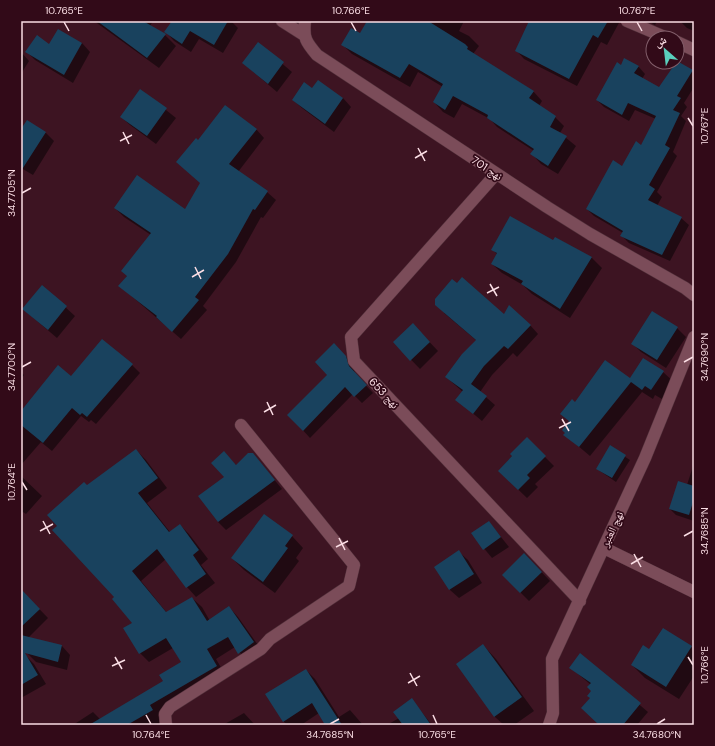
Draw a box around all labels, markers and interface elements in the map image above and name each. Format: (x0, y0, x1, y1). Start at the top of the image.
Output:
text: 10.765°E (45, 4, 83, 17)
text: 10.766°E (332, 4, 370, 17)
text: 10.767°E (619, 4, 656, 17)
north arrow (645, 30, 685, 70)
text: ش (652, 32, 670, 51)
text: 10.767°E (698, 107, 711, 144)
street label: نهج 701 (469, 153, 505, 183)
text: 34.7705°N (5, 169, 18, 217)
text: 34.7690°N (698, 333, 711, 381)
text: 34.7700°N (5, 343, 18, 391)
street label: نهج 653 (366, 375, 402, 411)
text: 10.764°E (5, 463, 18, 501)
text: 34.7685°N (698, 507, 711, 555)
street label: نهج العنبر (597, 509, 626, 550)
text: 10.766°E (698, 646, 711, 684)
text: 10.764°E (132, 728, 170, 741)
text: 34.7685°N (306, 728, 354, 741)
text: 10.765°E (418, 728, 456, 741)
text: 34.7680°N (633, 728, 681, 741)

